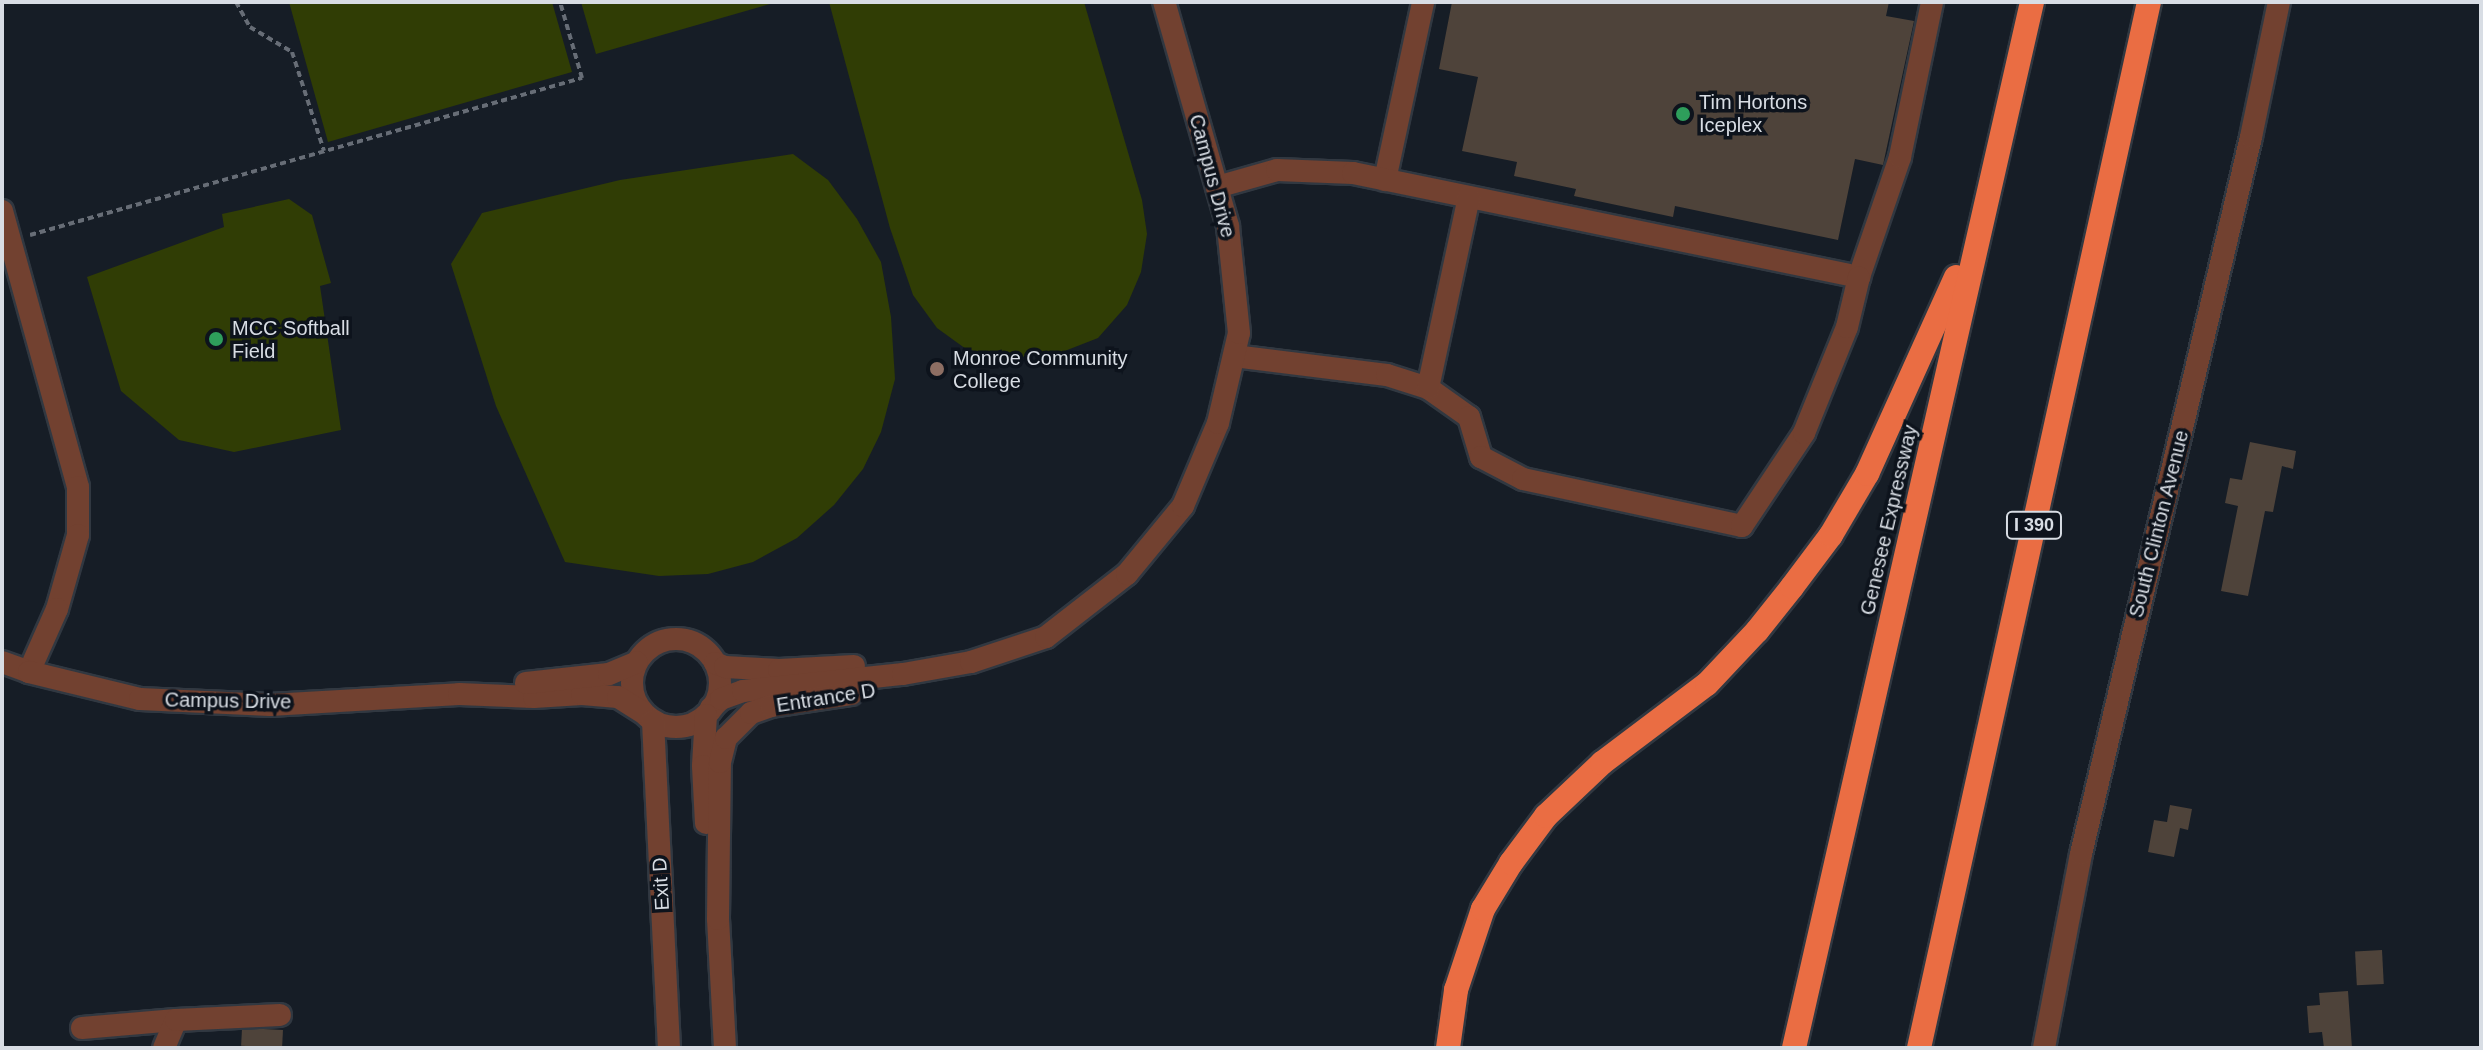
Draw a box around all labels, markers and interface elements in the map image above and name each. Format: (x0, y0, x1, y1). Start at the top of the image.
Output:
place label: Tim Hortons Iceplex (1699, 90, 1807, 137)
marker: Tim Hortons Iceplex (1674, 105, 1692, 123)
street label: Campus Drive (1184, 112, 1240, 240)
place label: MCC Softball Field (232, 316, 350, 363)
marker: MCC Softball Field (207, 330, 225, 348)
place label: Monroe Community College (953, 346, 1128, 393)
marker: Monroe Community College (928, 360, 946, 378)
street label: Genesee Expressway (1855, 423, 1923, 617)
street label: South Clinton Avenue (2124, 427, 2194, 621)
road number: I 390 (2004, 511, 2064, 539)
street label: Entrance D (775, 678, 877, 718)
street label: Campus Drive (164, 688, 292, 714)
street label: Exit D (648, 857, 674, 911)

